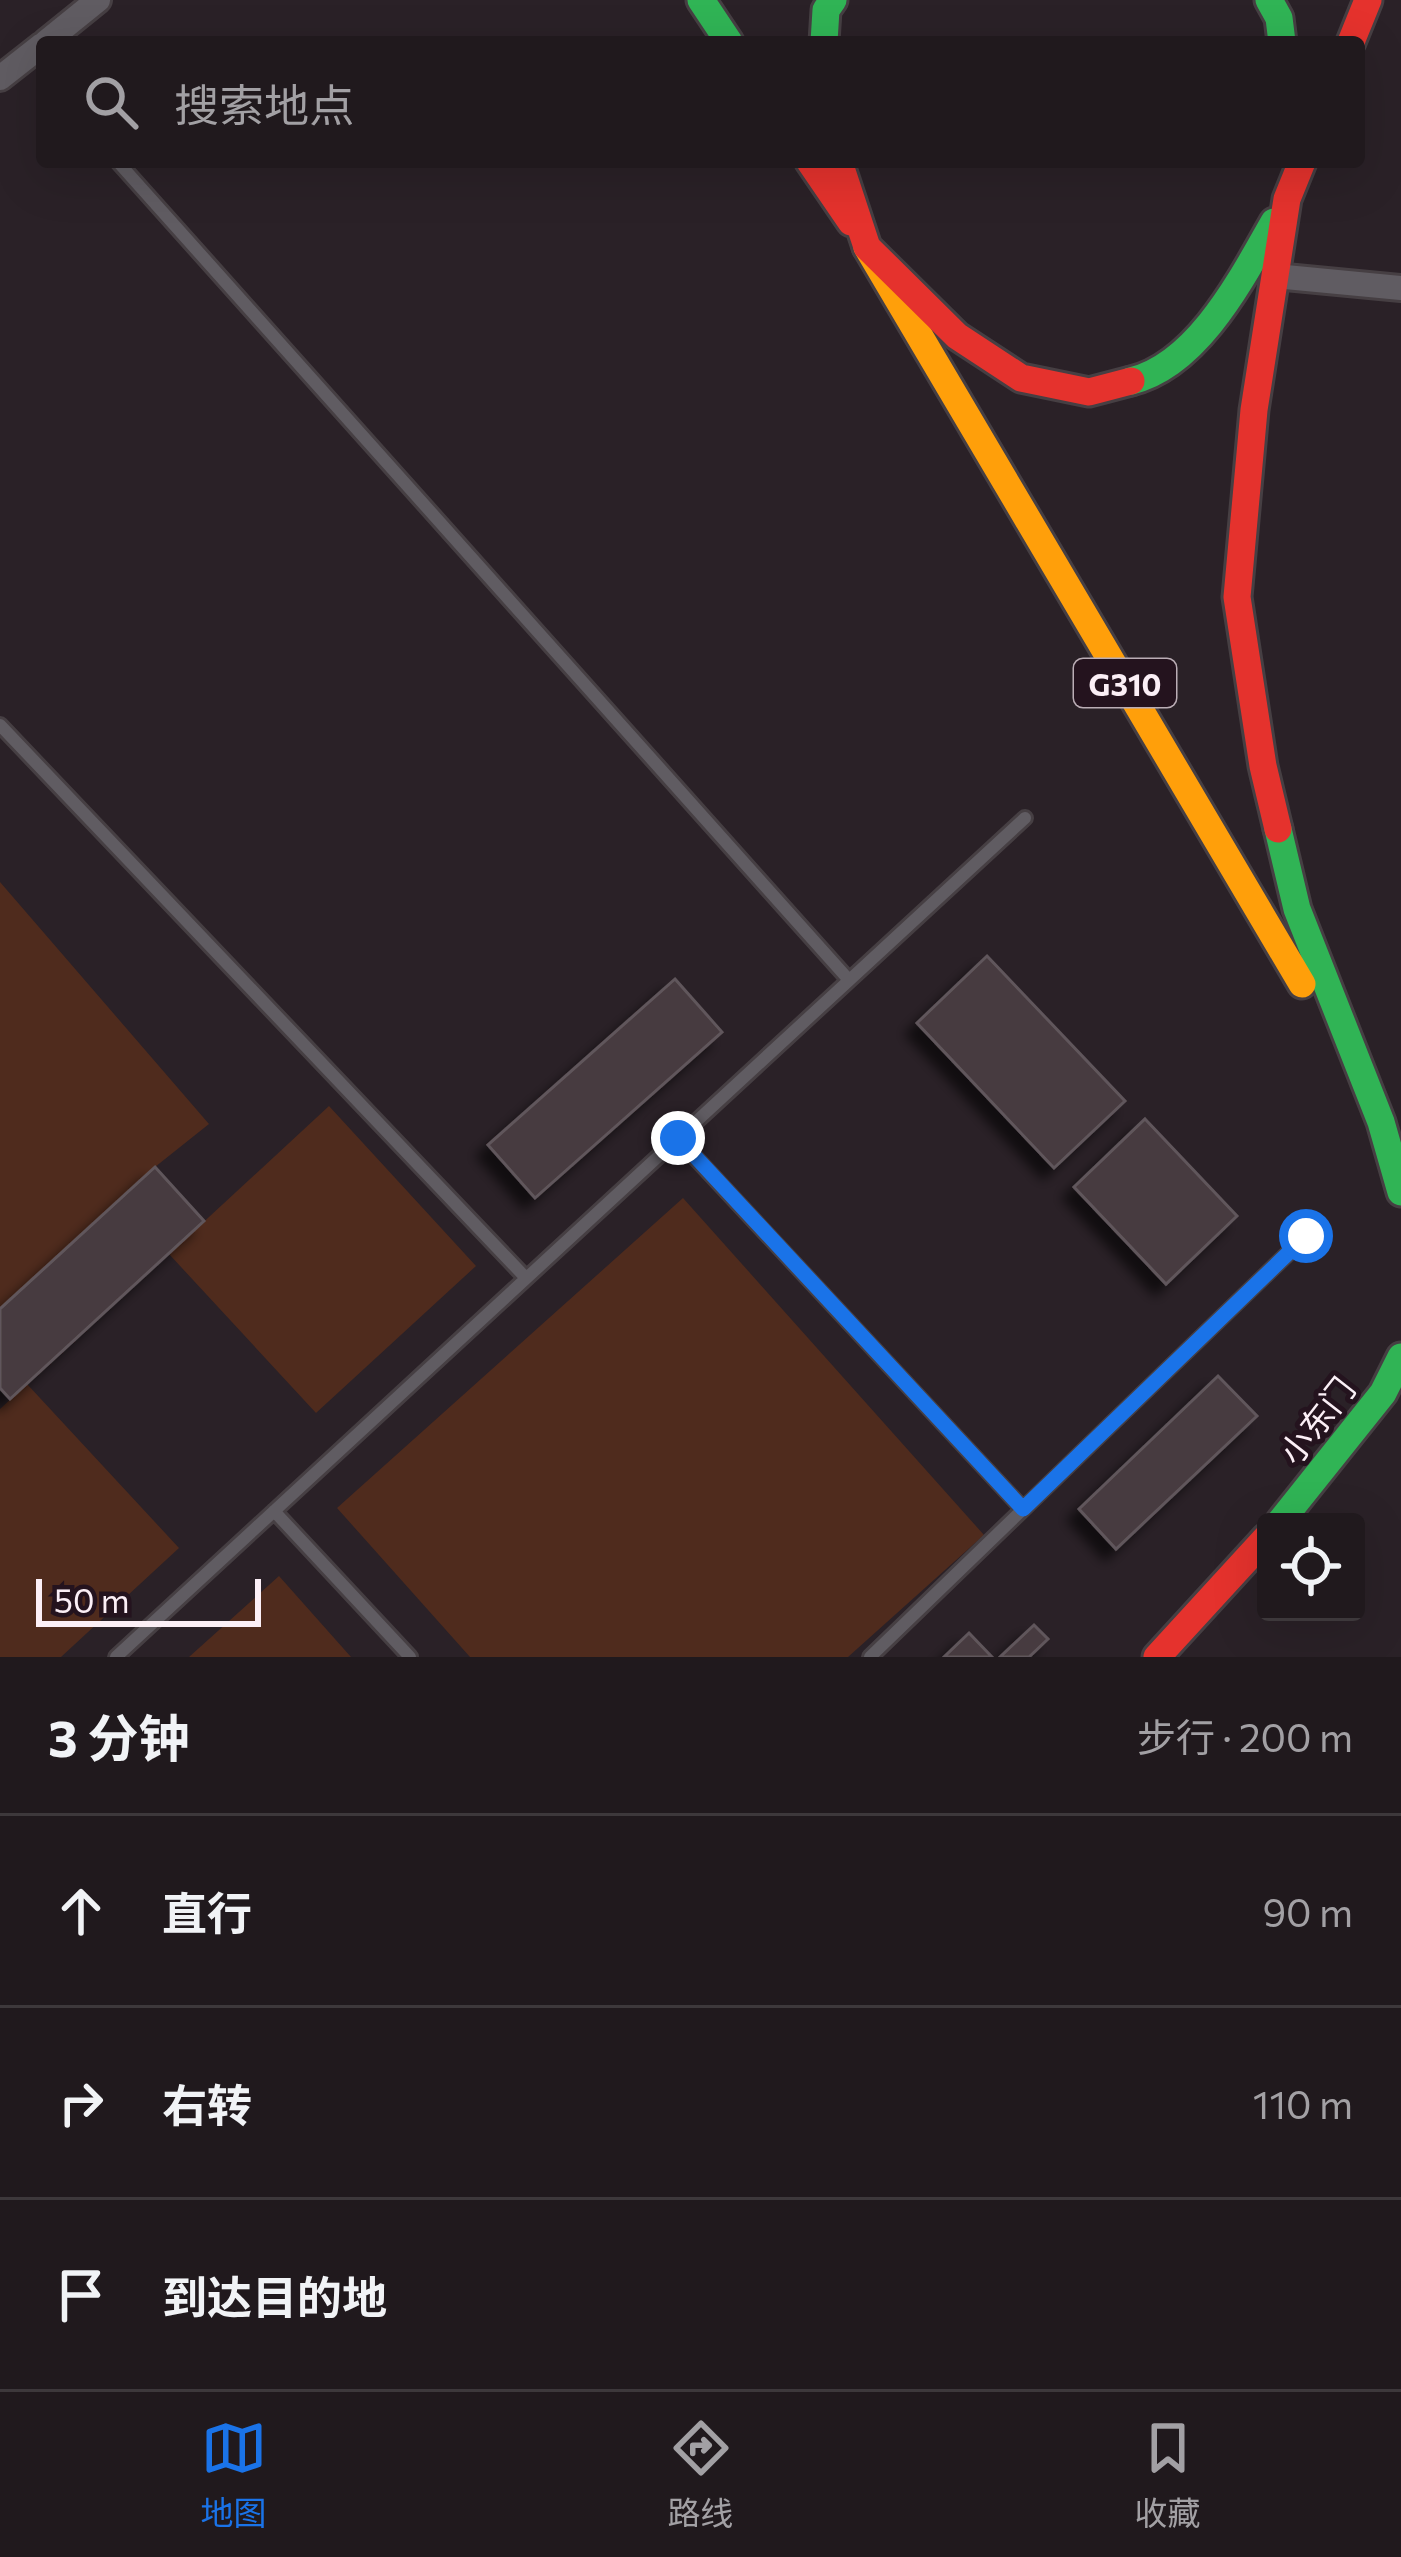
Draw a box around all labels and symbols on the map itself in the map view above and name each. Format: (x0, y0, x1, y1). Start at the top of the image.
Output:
road number: G310 (1074, 659, 1176, 707)
route end (651, 1111, 705, 1165)
route start (1279, 1209, 1333, 1263)
street label: 小东门 (1269, 1368, 1363, 1472)
scale bar (36, 1573, 261, 1626)

